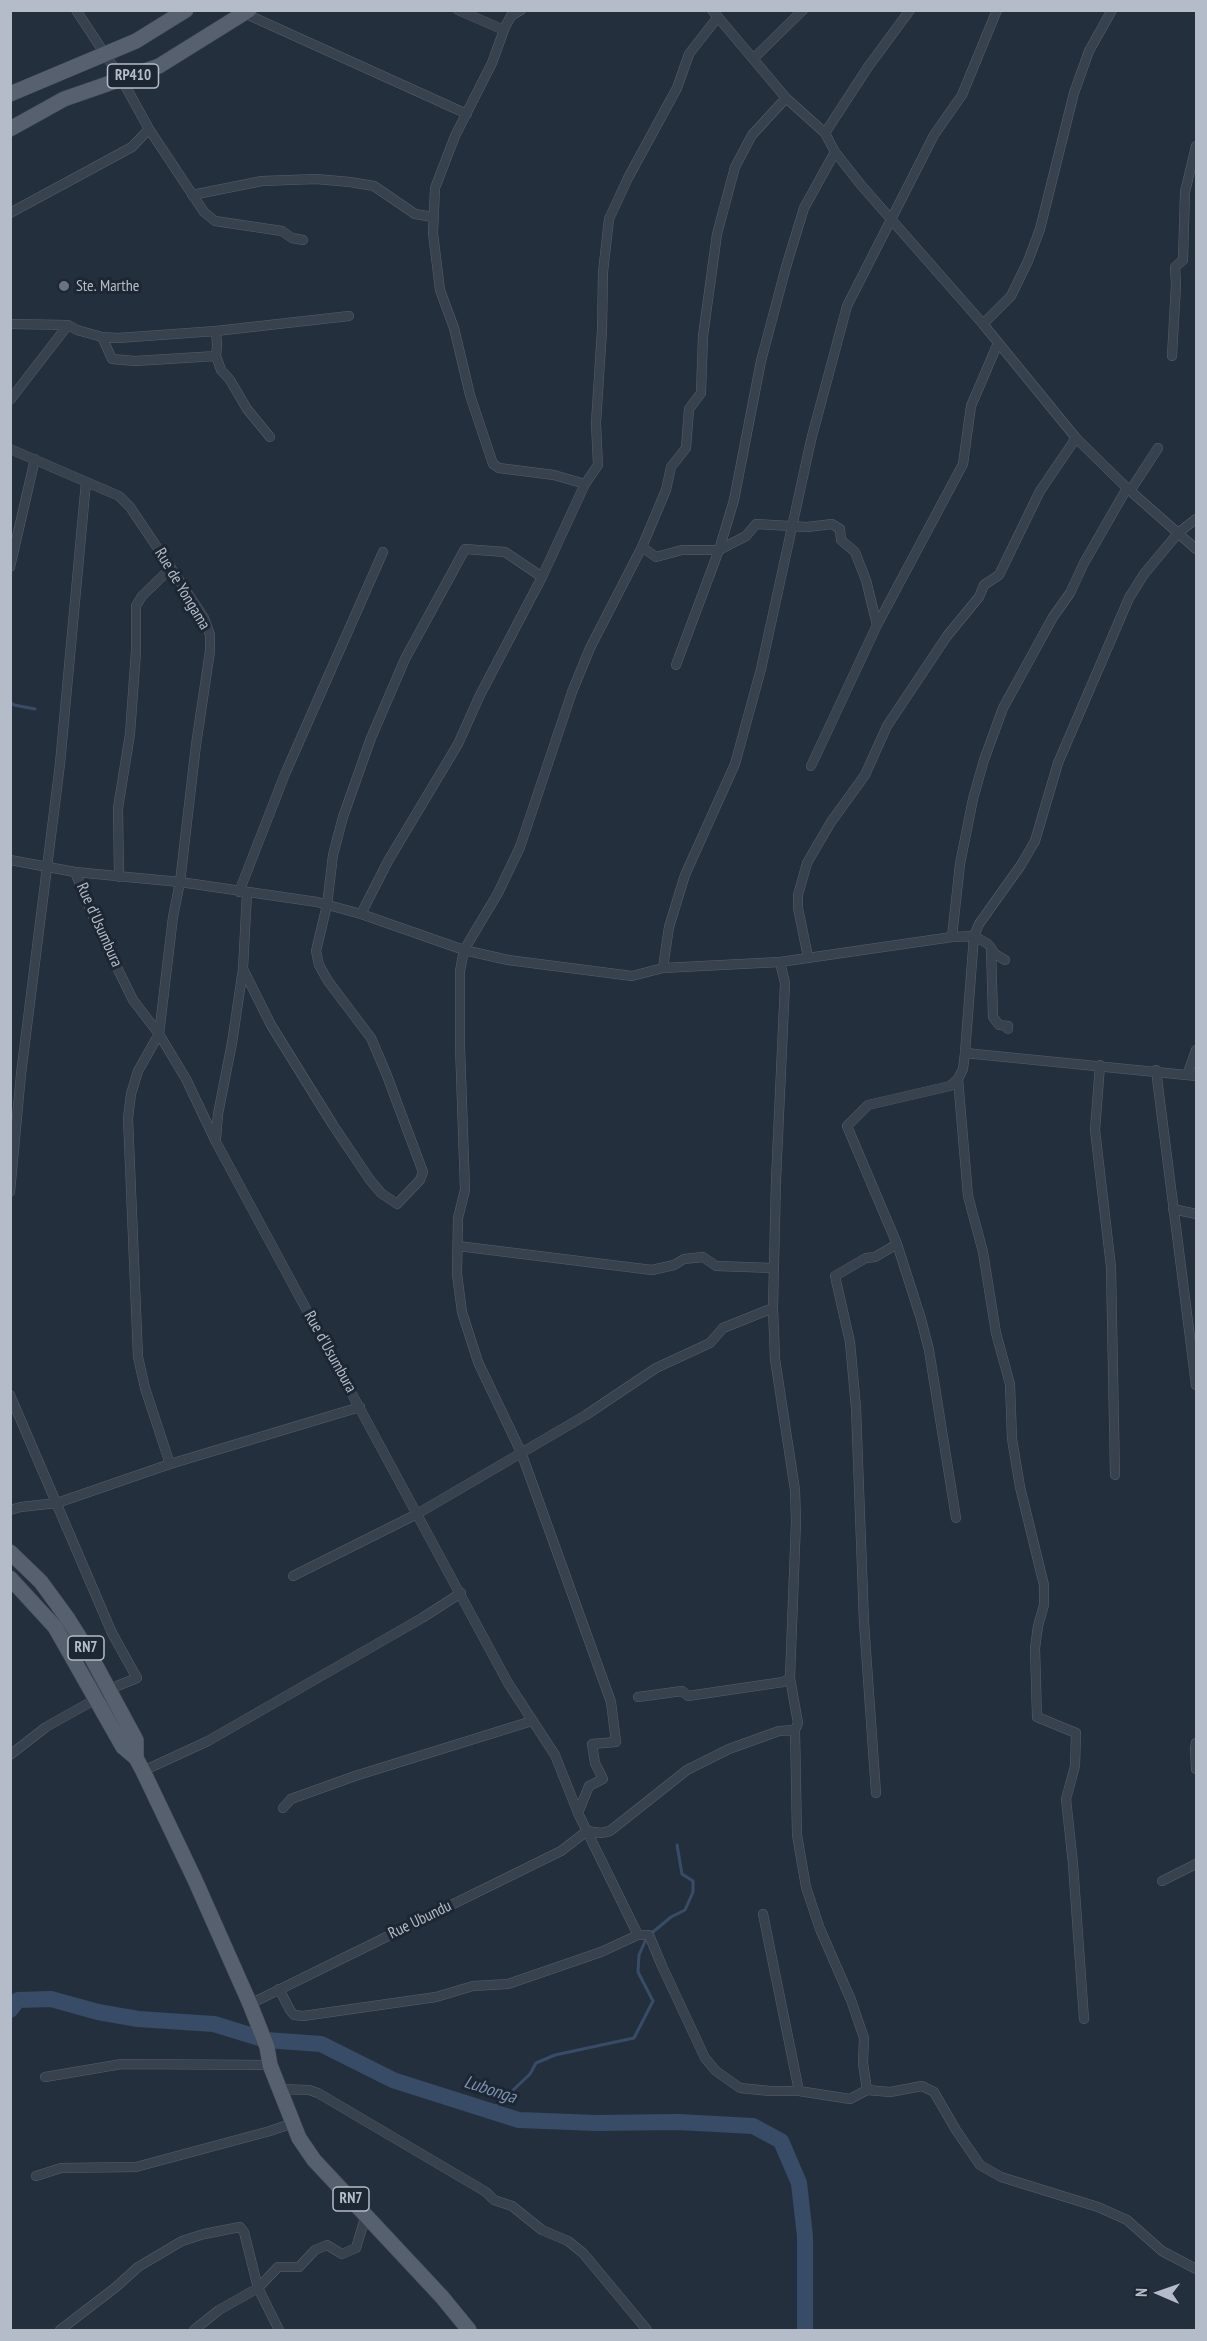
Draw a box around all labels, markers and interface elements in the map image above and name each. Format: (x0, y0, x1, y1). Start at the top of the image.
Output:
road number: RP410 (108, 64, 158, 88)
place label: Ste. Marthe (76, 276, 139, 296)
marker: Ste. Marthe (57, 279, 71, 293)
street label: Rue de Yongama (150, 545, 214, 633)
street label: Rue d'Usumbura (72, 880, 126, 970)
street label: Rue d'Usumbura (300, 1308, 360, 1396)
road number: RN7 (68, 1636, 104, 1660)
street label: Rue Ubundu (385, 1897, 455, 1943)
water label: Lubonga (461, 2071, 519, 2109)
road number: RN7 (333, 2187, 369, 2211)
north arrow (1129, 2263, 1189, 2323)
text: N (1131, 2288, 1151, 2297)

